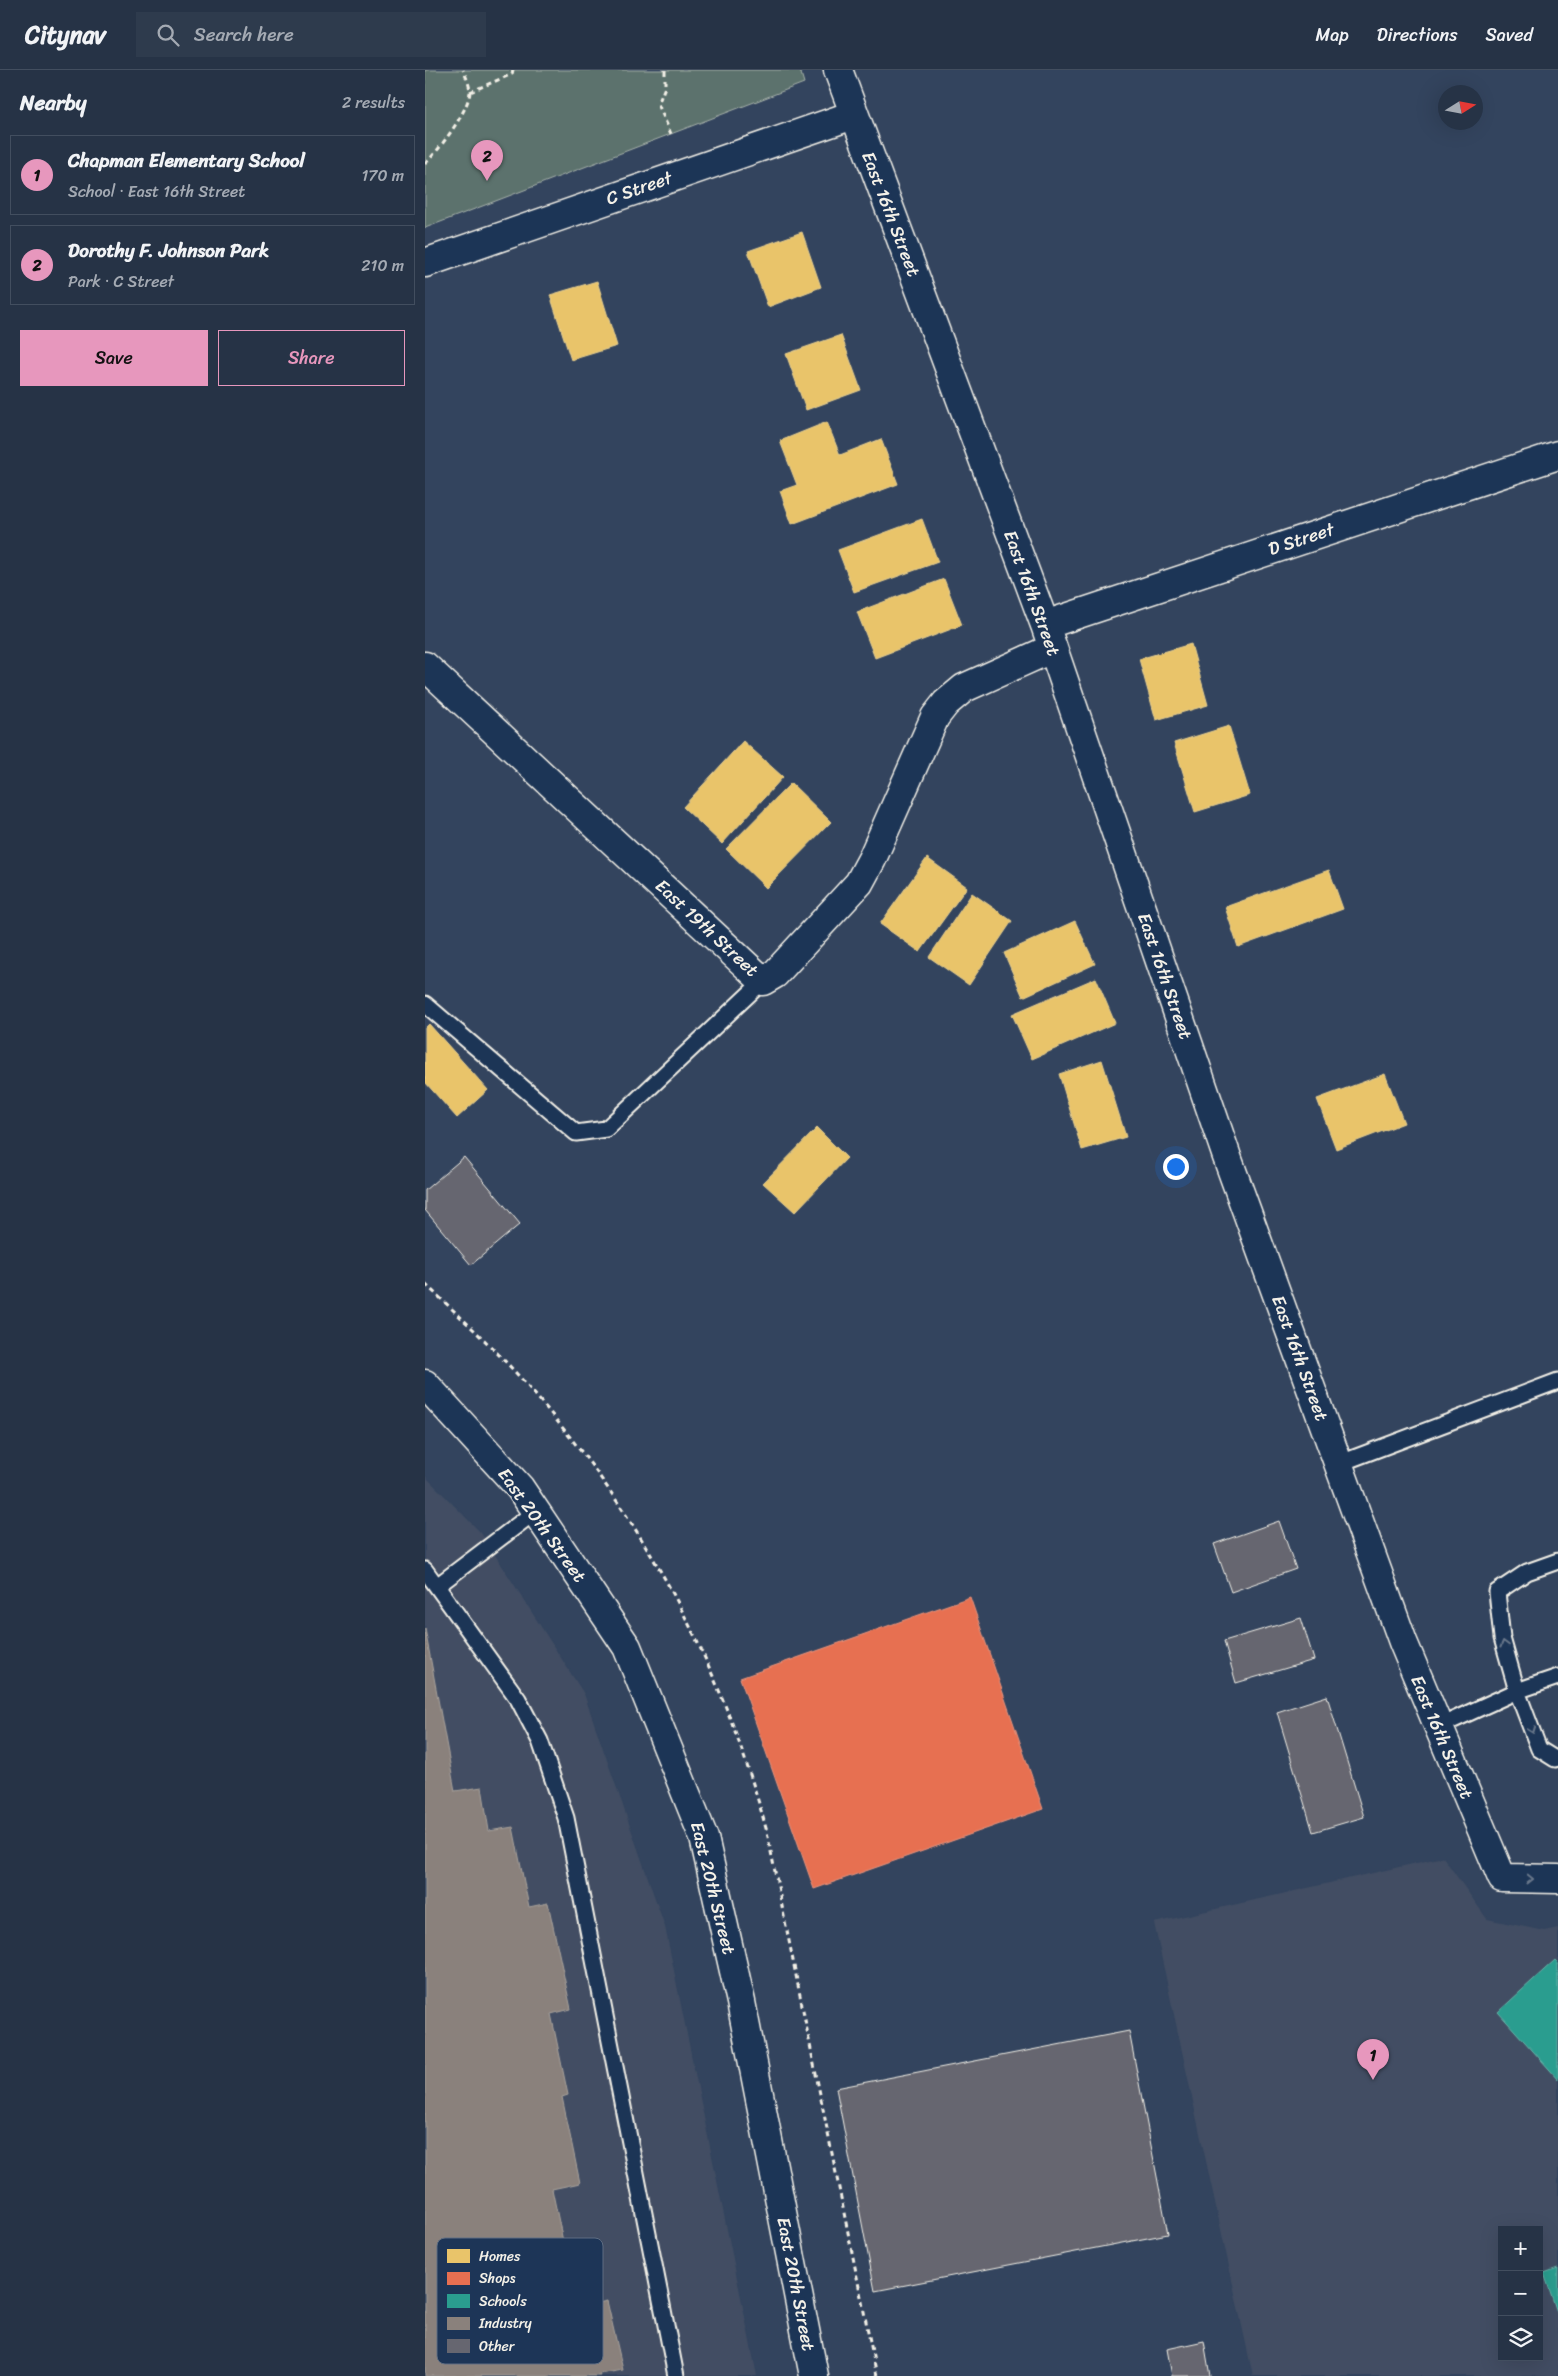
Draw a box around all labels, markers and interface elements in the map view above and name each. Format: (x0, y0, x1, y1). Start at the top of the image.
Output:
search box (136, 12, 486, 57)
text: Citynav (25, 14, 106, 56)
text: Search here (194, 18, 294, 51)
text: Map (1316, 19, 1349, 51)
text: Directions (1377, 19, 1458, 51)
text: Saved (1486, 19, 1533, 51)
icon: search (154, 21, 182, 49)
text: Nearby (20, 84, 86, 122)
north arrow (1438, 85, 1483, 130)
text: 2 results (342, 88, 405, 117)
pin: 2 (471, 140, 503, 181)
text: Chapman Elementary School (68, 144, 305, 177)
street label: East 16th Street (852, 147, 930, 282)
text: 1 (34, 161, 40, 190)
text: 170 m (361, 161, 404, 190)
street label: C Street (602, 162, 677, 214)
text: School · East 16th Street (68, 177, 245, 206)
text: Dorothy F. Johnson Park (68, 234, 269, 267)
text: 2 (32, 251, 42, 280)
text: 210 m (361, 251, 404, 280)
text: Park · C Street (68, 267, 174, 296)
button: Save (20, 330, 208, 386)
button: Share (218, 330, 405, 386)
street label: D Street (1264, 513, 1339, 565)
street label: East 16th Street (994, 525, 1070, 661)
street label: East 19th Street (647, 871, 767, 985)
street label: East 16th Street (1128, 908, 1202, 1044)
your location (1163, 1154, 1189, 1180)
street label: East 16th Street (1262, 1290, 1338, 1426)
street label: East 20th Street (489, 1461, 595, 1589)
one-way arrow (1499, 1640, 1510, 1648)
street label: East 16th Street (1401, 1670, 1483, 1804)
one-way arrow (1526, 1725, 1536, 1734)
street label: East 20th Street (681, 1818, 745, 1958)
one-way arrow (1526, 1874, 1534, 1884)
pin: 1 (1357, 2039, 1389, 2080)
street label: East 20th Street (767, 2214, 825, 2354)
map controls (1498, 2226, 1543, 2361)
button: + (1498, 2226, 1543, 2271)
legend (437, 2238, 603, 2364)
text: Homes (479, 2244, 521, 2269)
text: Shops (479, 2266, 516, 2291)
button: − (1498, 2271, 1543, 2316)
text: Schools (479, 2289, 527, 2314)
text: Industry (478, 2311, 533, 2336)
button: layers (1498, 2316, 1543, 2361)
text: Other (479, 2334, 516, 2359)

